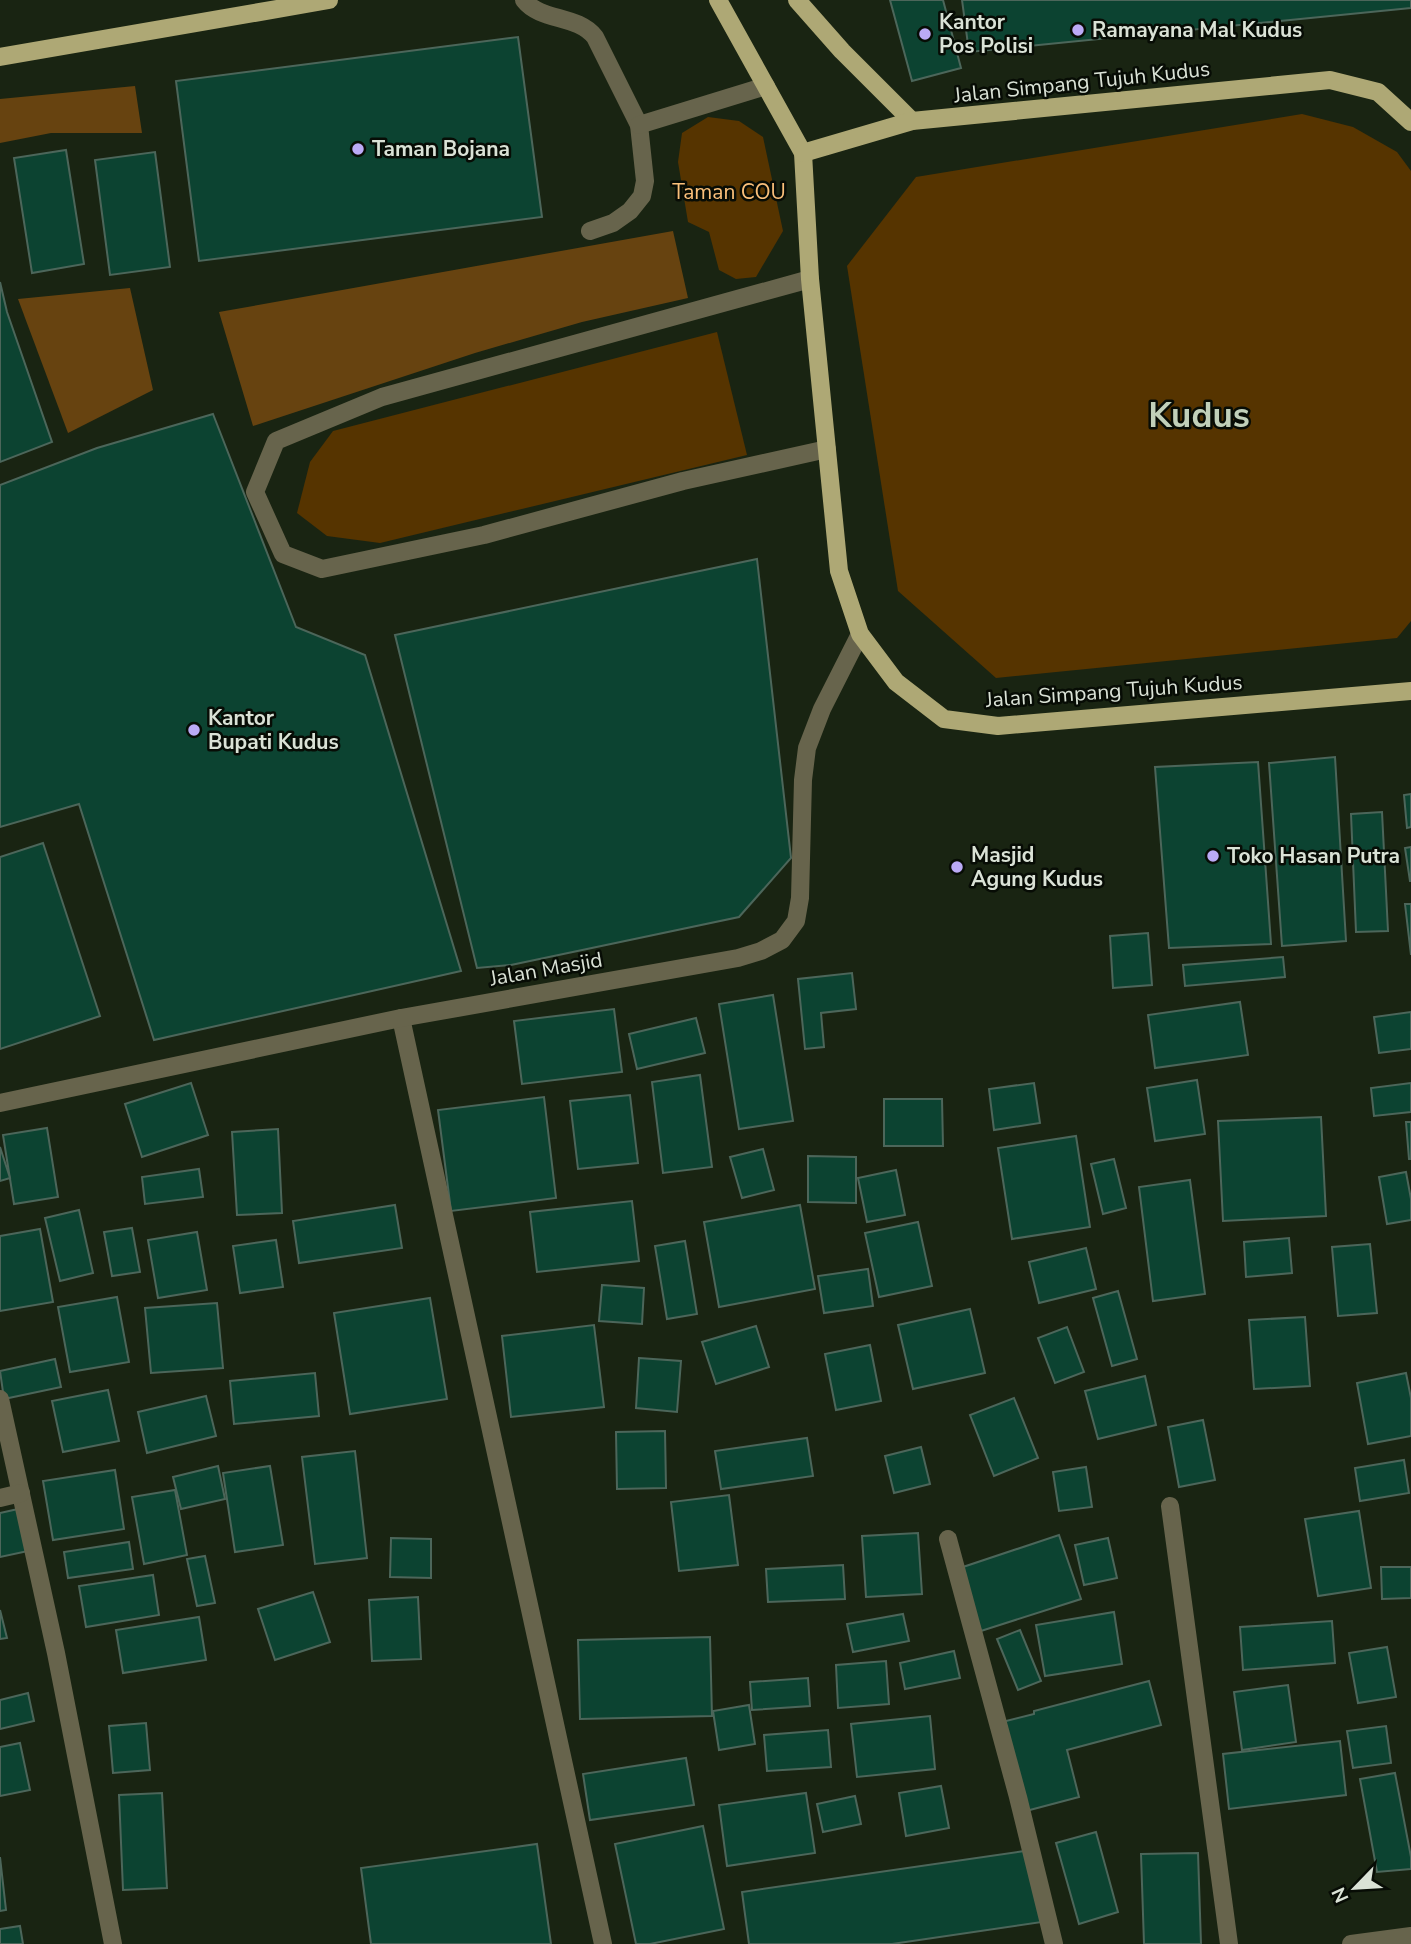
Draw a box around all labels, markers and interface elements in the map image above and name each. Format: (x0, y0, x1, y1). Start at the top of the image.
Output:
place label: Kantor Pos Polisi (939, 8, 1033, 60)
place label: Ramayana Mal Kudus (1092, 16, 1302, 44)
marker: Ramayana Mal Kudus (1070, 22, 1086, 38)
marker: Kantor Pos Polisi (917, 26, 933, 42)
street label: Jalan Simpang Tujuh Kudus (952, 55, 1211, 109)
place label: Taman Bojana (372, 135, 510, 163)
marker: Taman Bojana (350, 141, 366, 157)
park label: Taman COU (672, 178, 786, 206)
district label: Kudus (1148, 392, 1250, 439)
street label: Jalan Simpang Tujuh Kudus (984, 668, 1243, 714)
place label: Kantor Bupati Kudus (208, 704, 339, 756)
marker: Kantor Bupati Kudus (186, 722, 202, 738)
place label: Masjid Agung Kudus (971, 841, 1103, 893)
place label: Toko Hasan Putra (1227, 842, 1400, 870)
marker: Toko Hasan Putra (1205, 848, 1221, 864)
marker: Masjid Agung Kudus (949, 859, 965, 875)
street label: Jalan Masjid (487, 945, 605, 993)
north arrow (1320, 1853, 1390, 1923)
text: N (1326, 1883, 1355, 1907)

